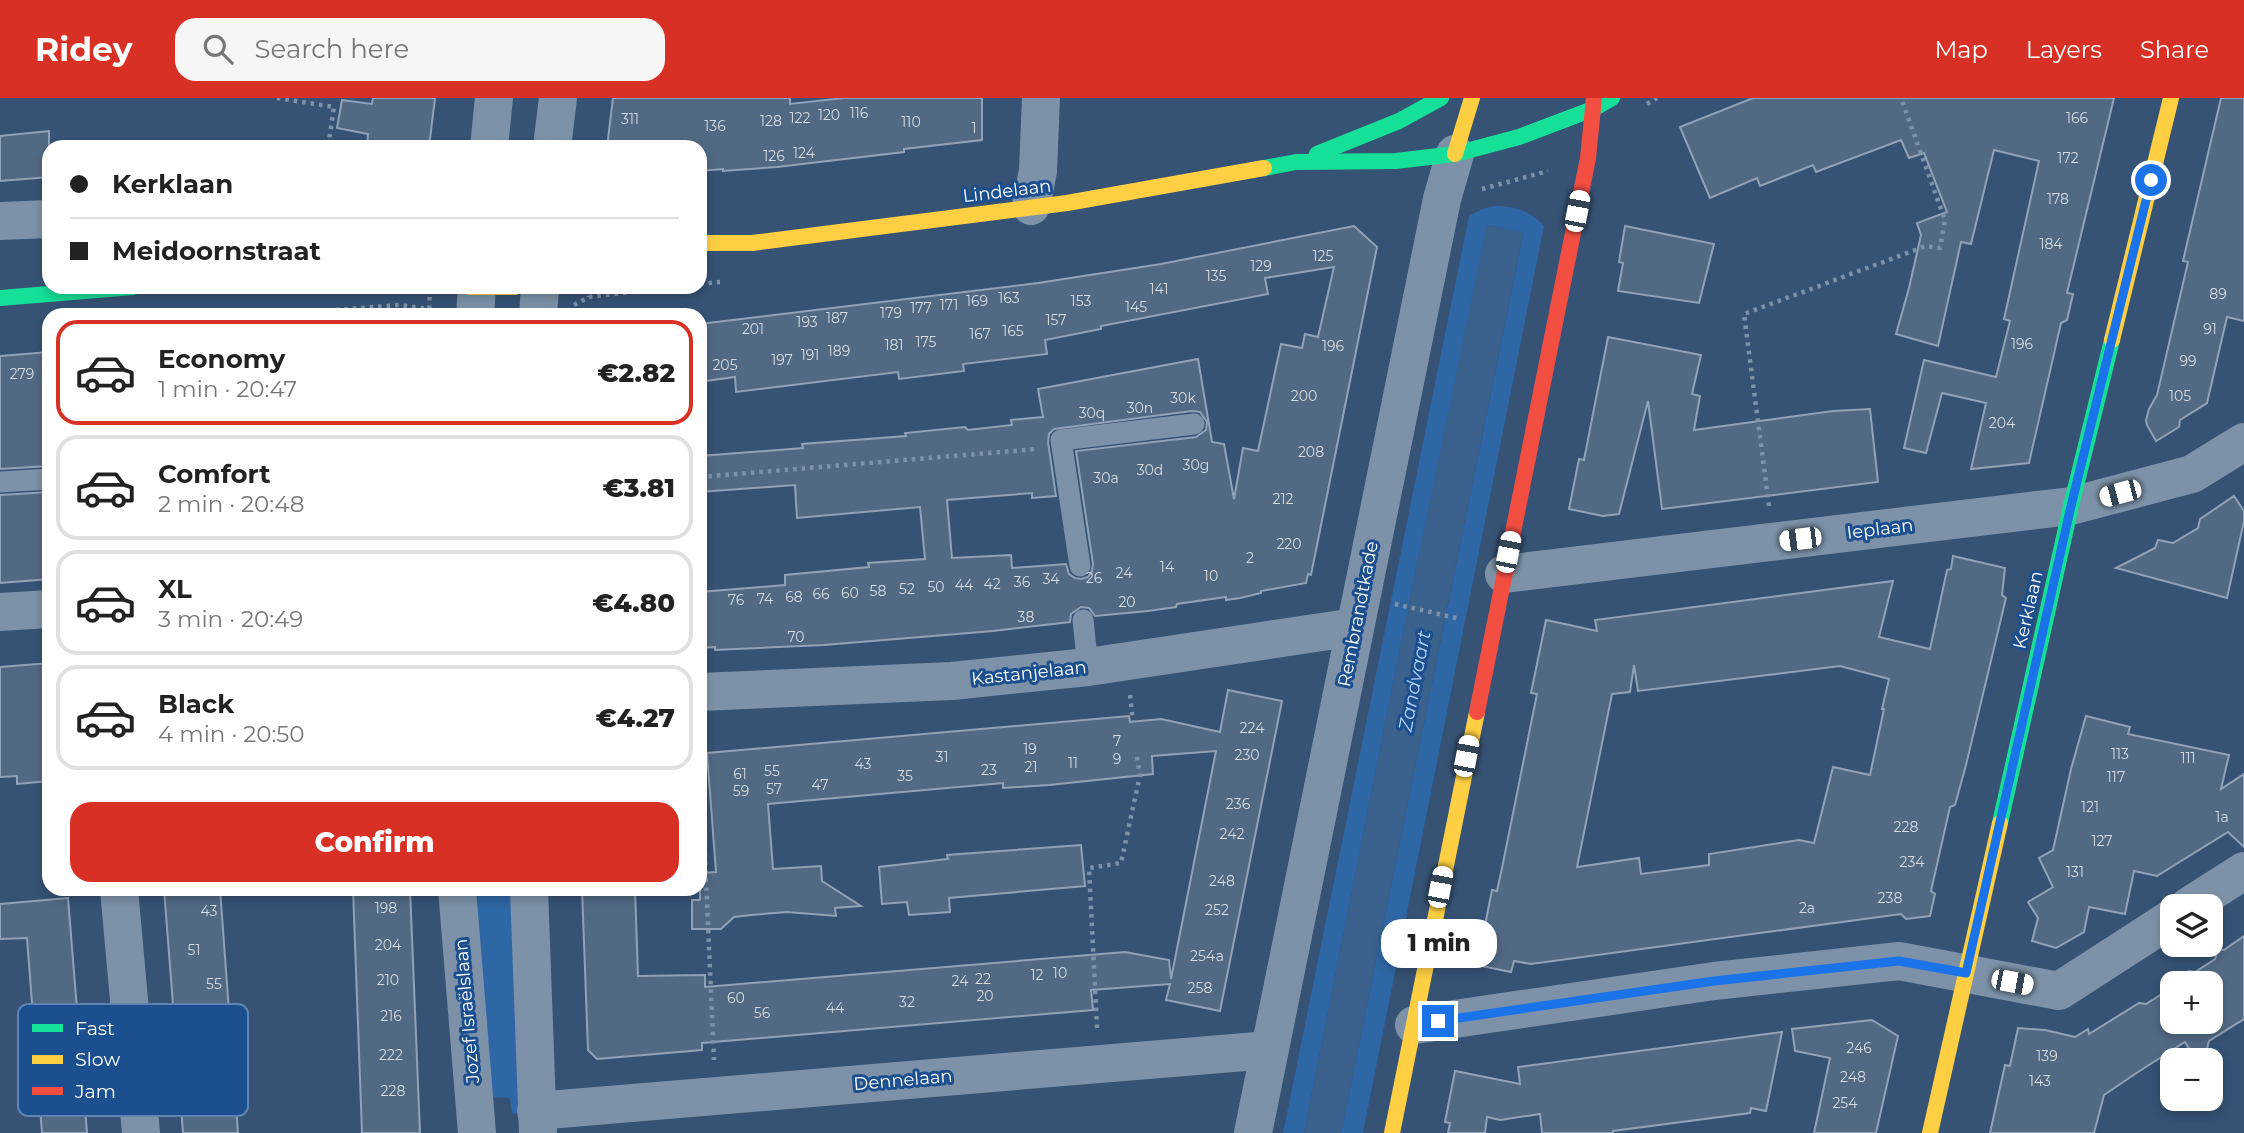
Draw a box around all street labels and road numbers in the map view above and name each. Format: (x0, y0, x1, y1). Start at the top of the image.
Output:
street label: Lindelaan (962, 175, 1052, 207)
street label: Ieplaan (1846, 514, 1914, 544)
street label: Rembrandtkade (1333, 539, 1383, 689)
street label: Kerklaan (2008, 569, 2048, 651)
street label: Kastanjelaan (970, 656, 1088, 690)
street label: Jozef Israëlslaan (450, 938, 484, 1085)
street label: Dennelaan (853, 1065, 953, 1095)

